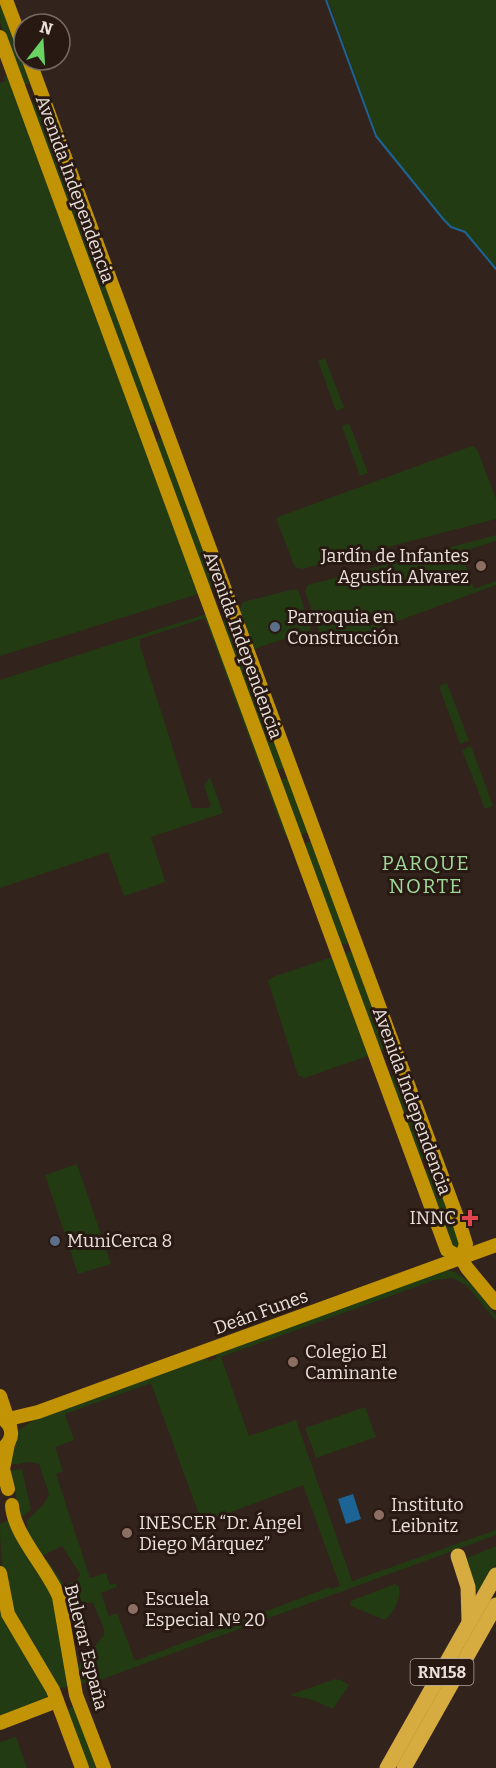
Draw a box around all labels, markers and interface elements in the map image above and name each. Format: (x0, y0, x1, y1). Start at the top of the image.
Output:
north arrow (12, 12, 72, 72)
text: N (38, 17, 55, 39)
street label: Avenida Independencia (31, 92, 119, 286)
place label: Jardín de Infantes Agustín Alvarez (320, 545, 469, 588)
street label: Avenida Independencia (199, 548, 287, 742)
marker: Jardín de Infantes Agustín Alvarez (474, 559, 488, 573)
place label: Parroquia en Construcción (287, 606, 400, 649)
marker: Parroquia en Construcción (268, 620, 282, 634)
district label: PARQUE NORTE (382, 851, 470, 898)
street label: Avenida Independencia (368, 1004, 456, 1198)
place label: INNC (410, 1207, 456, 1229)
marker: INNC (461, 1209, 479, 1227)
place label: MuniCerca 8 (67, 1230, 172, 1252)
marker: MuniCerca 8 (48, 1234, 62, 1248)
street label: Deán Funes (211, 1285, 311, 1339)
place label: Colegio El Caminante (305, 1341, 397, 1384)
marker: Colegio El Caminante (286, 1355, 300, 1369)
place label: Instituto Leibnitz (391, 1494, 464, 1537)
marker: Instituto Leibnitz (372, 1508, 386, 1522)
place label: INESCER “Dr. Ángel Diego Márquez” (139, 1512, 302, 1555)
marker: INESCER “Dr. Ángel Diego Márquez” (120, 1526, 134, 1540)
street label: Bulevar España (60, 1582, 112, 1712)
place label: Escuela Especial Nº 20 (145, 1588, 266, 1631)
marker: Escuela Especial Nº 20 (126, 1602, 140, 1616)
road number: RN158 (410, 1659, 474, 1685)

